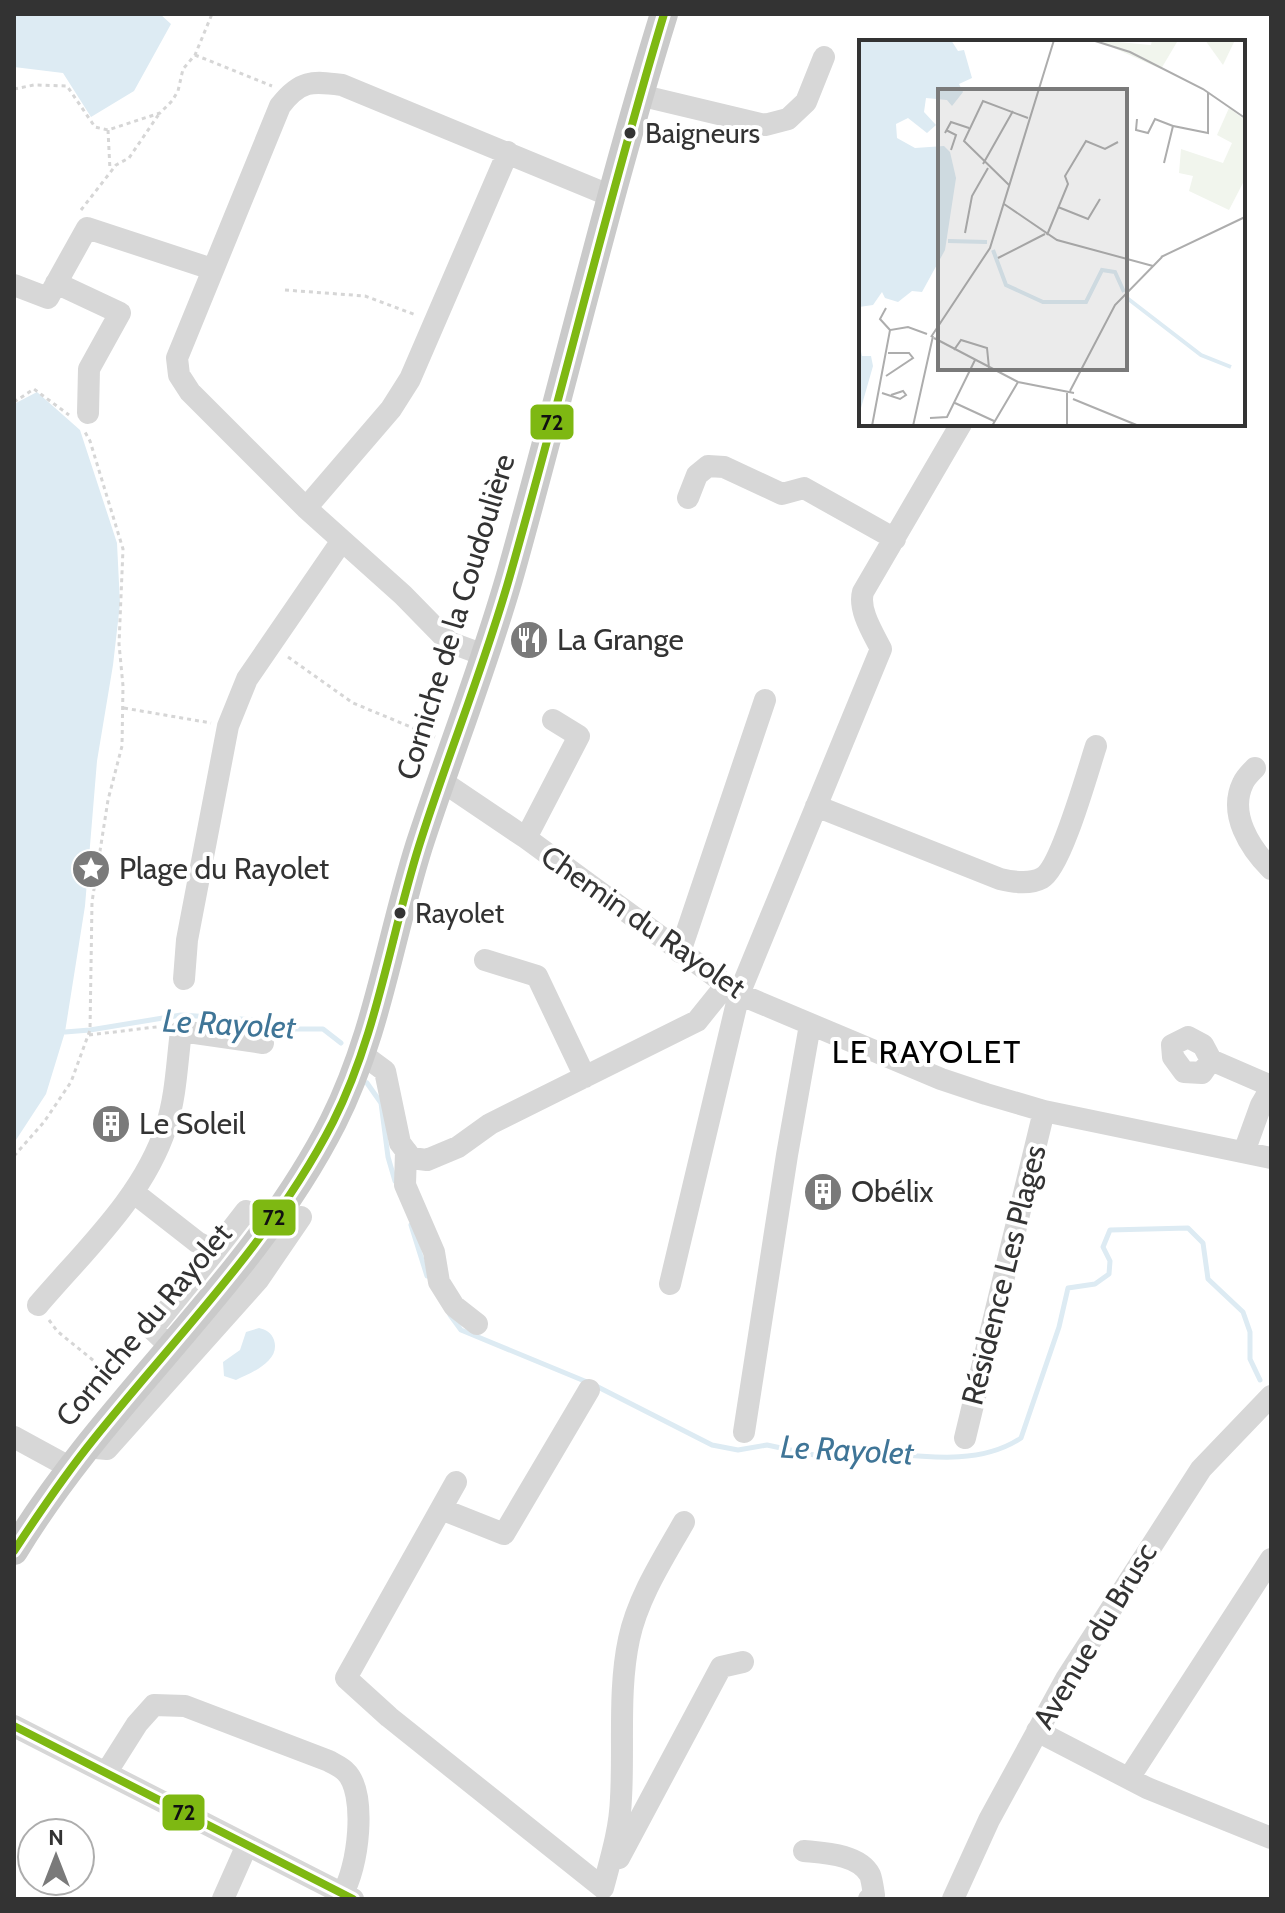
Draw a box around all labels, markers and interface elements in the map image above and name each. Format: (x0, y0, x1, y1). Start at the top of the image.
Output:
inset map (859, 40, 1245, 426)
place label: Baigneurs (645, 116, 760, 150)
marker: Baigneurs (622, 125, 638, 141)
line badge: 72 (529, 403, 575, 441)
text: 72 (541, 409, 563, 436)
street label: Corniche de la Coudoulière (388, 450, 523, 784)
restaurant icon: La Grange (508, 619, 550, 661)
place label: La Grange (557, 621, 684, 658)
street label: Chemin du Rayolet (534, 837, 753, 1006)
place icon: Plage du Rayolet (70, 848, 112, 890)
place label: Plage du Rayolet (119, 850, 329, 887)
place label: Rayolet (415, 896, 504, 930)
marker: Rayolet (392, 905, 408, 921)
water label: Le Rayolet (162, 1001, 298, 1047)
district label: LE RAYOLET (832, 1032, 1022, 1071)
building icon: Le Soleil (90, 1103, 132, 1145)
place label: Le Soleil (139, 1105, 246, 1142)
street label: Résidence Les Plages (953, 1141, 1054, 1409)
building icon: Obélix (802, 1171, 844, 1213)
place label: Obélix (851, 1173, 934, 1210)
line badge: 72 (251, 1198, 297, 1237)
text: 72 (263, 1204, 285, 1231)
street label: Corniche du Rayolet (48, 1216, 239, 1434)
water label: Le Rayolet (780, 1427, 916, 1473)
street label: Avenue du Brusc (1025, 1536, 1165, 1735)
line badge: 72 (161, 1793, 206, 1832)
text: 72 (173, 1799, 195, 1826)
north arrow (16, 1817, 96, 1897)
text: N (48, 1824, 64, 1851)

